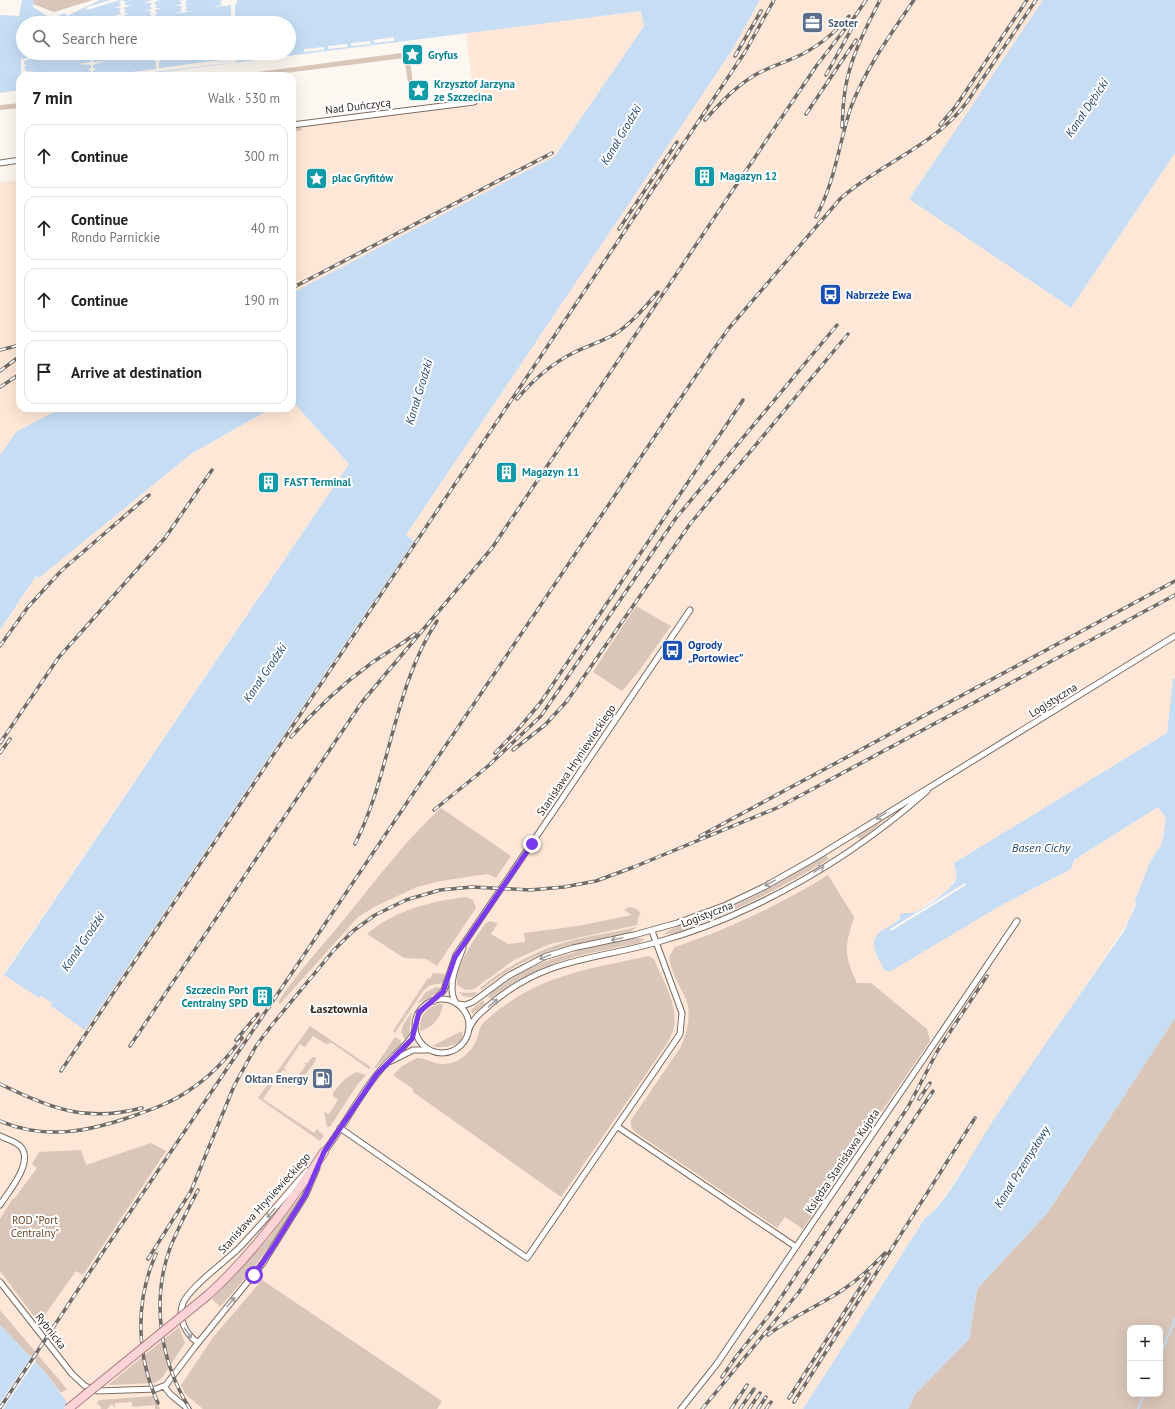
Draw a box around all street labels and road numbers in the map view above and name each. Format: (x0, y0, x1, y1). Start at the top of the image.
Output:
street label: Nad Duńczycą (324, 95, 392, 117)
street label: Logistyczna (1026, 680, 1080, 720)
street label: Stanisława Hryniewieckiego (533, 702, 619, 818)
street label: Logistyczna (679, 898, 735, 930)
street label: Księdza Stanisława Kujota (802, 1106, 882, 1216)
street label: Stanisława Hryniewieckiego (215, 1149, 313, 1257)
street label: Rybnicka (33, 1310, 69, 1352)

